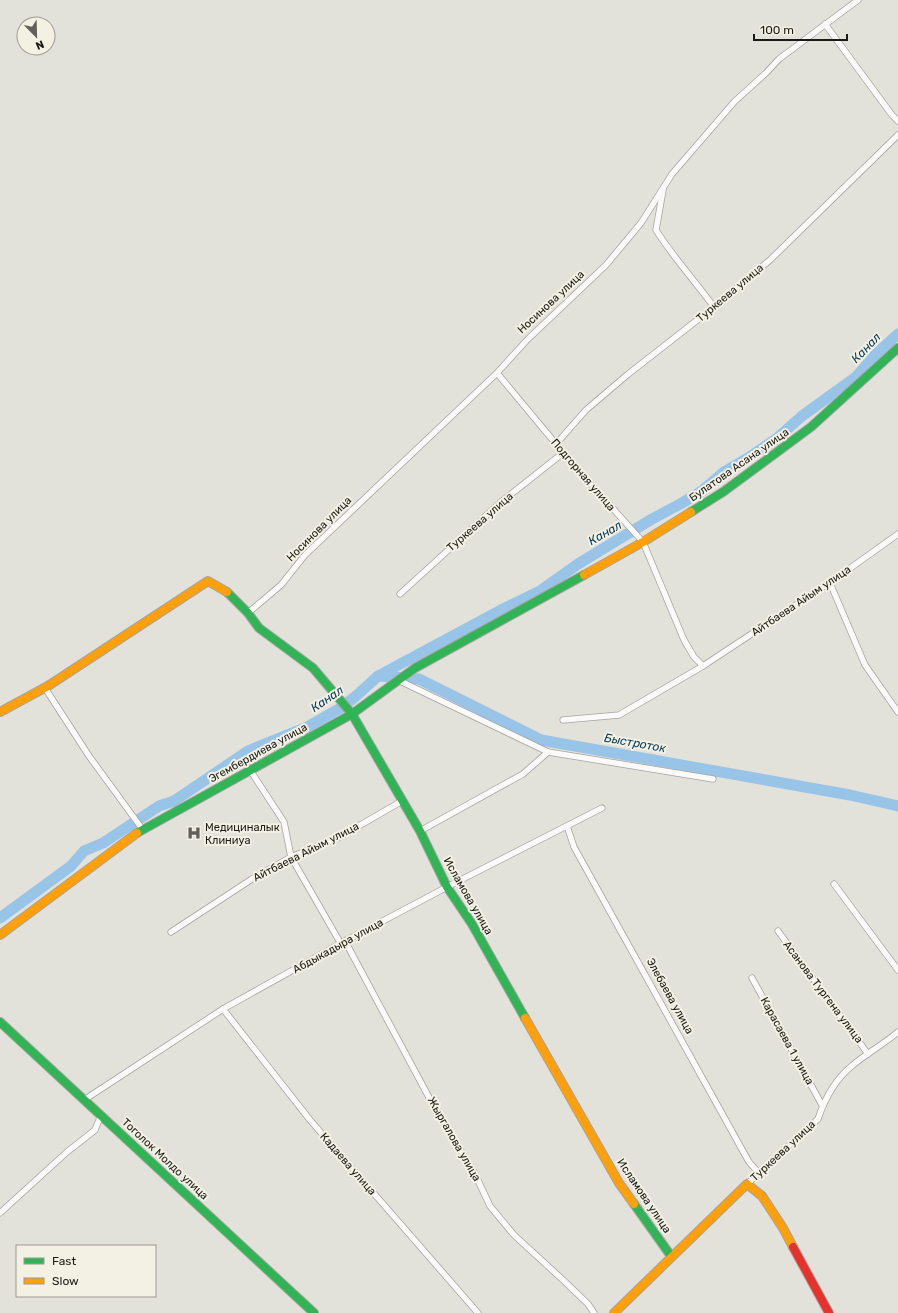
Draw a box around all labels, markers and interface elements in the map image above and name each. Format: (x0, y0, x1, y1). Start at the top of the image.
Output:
north arrow (16, 16, 56, 56)
scale bar (754, 16, 847, 42)
text: 100 m (760, 23, 794, 37)
text: N (33, 37, 46, 52)
street label: Туркеева улица (694, 261, 766, 325)
street label: Носинова улица (515, 268, 587, 336)
water label: Канал (848, 330, 884, 366)
street label: Булатова Асана улица (687, 426, 791, 504)
street label: Подгорная улица (548, 436, 618, 514)
street label: Туркеева улица (444, 490, 516, 554)
street label: Носинова улица (284, 494, 354, 564)
water label: Канал (586, 518, 624, 548)
street label: Айтбаева Айым улица (749, 563, 853, 639)
water label: Канал (308, 683, 346, 715)
street label: Эгембердиева улица (207, 721, 309, 785)
water label: Быстроток (603, 731, 668, 755)
street label: Айтбаева Айым улица (251, 820, 361, 884)
place label: Медициналык Клиниуа (205, 821, 280, 847)
hospital icon: Медициналык Клиниуа (186, 825, 202, 841)
street label: Исламова улица (441, 855, 495, 937)
street label: Абдыкадыра улица (290, 916, 386, 976)
street label: Асанова Тургена улица (780, 938, 866, 1046)
street label: Элебаева улица (644, 956, 696, 1036)
street label: Карасаева 1 улица (758, 995, 816, 1087)
street label: Жыргалова улица (425, 1094, 483, 1184)
street label: Тоголок Молдо улица (119, 1116, 211, 1202)
street label: Туркеева улица (748, 1118, 818, 1184)
street label: Кадаева улица (317, 1130, 379, 1198)
street label: Исламова улица (614, 1156, 674, 1236)
legend (16, 1245, 156, 1297)
text: Fast (52, 1254, 76, 1268)
text: Slow (52, 1274, 79, 1288)

